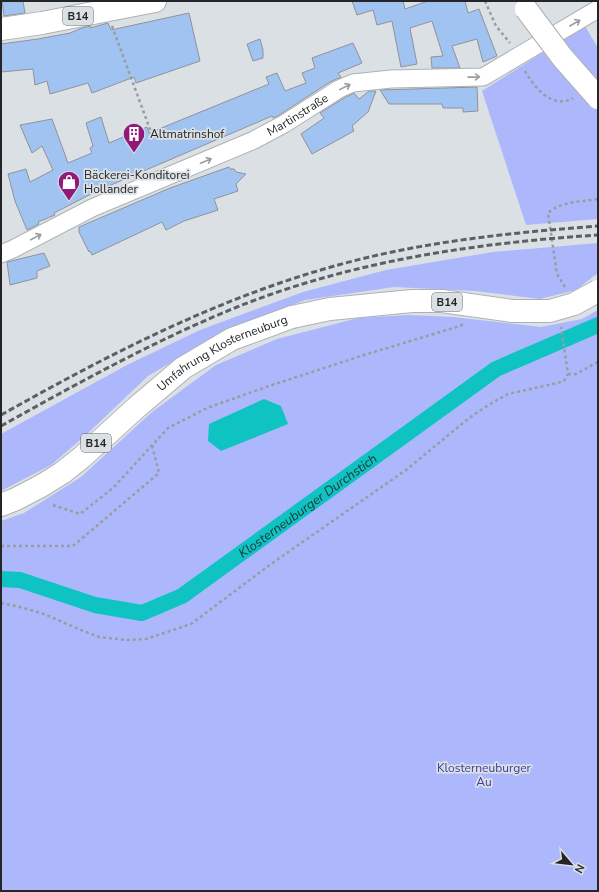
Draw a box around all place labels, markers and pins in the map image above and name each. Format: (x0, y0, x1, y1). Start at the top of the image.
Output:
building icon: Altmatrinshof (121, 121, 147, 154)
place label: Altmatrinshof (150, 126, 225, 142)
place label: Bäckerei-Konditorei Hollander (84, 167, 190, 197)
shop icon: Bäckerei-Konditorei Hollander (56, 169, 82, 202)

